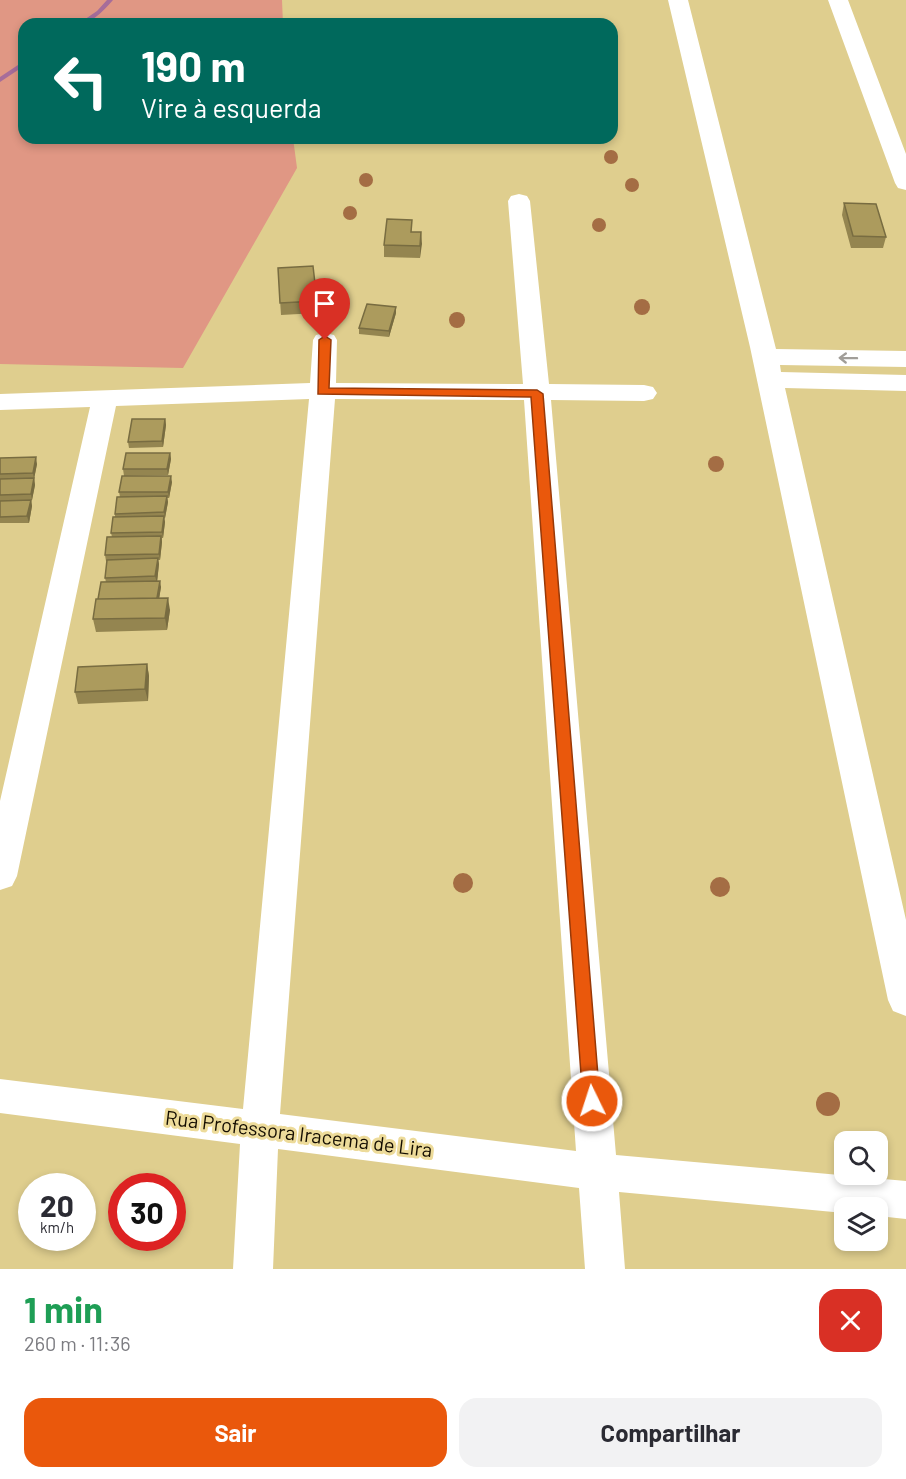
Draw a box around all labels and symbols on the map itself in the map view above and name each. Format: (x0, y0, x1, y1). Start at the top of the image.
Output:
pin (299, 278, 350, 340)
one-way arrow (838, 352, 858, 364)
position arrow (560, 1069, 624, 1133)
street label: Rua Professora Iracema de Lira (164, 1105, 434, 1161)
speed limit sign: 30 (108, 1173, 186, 1251)

